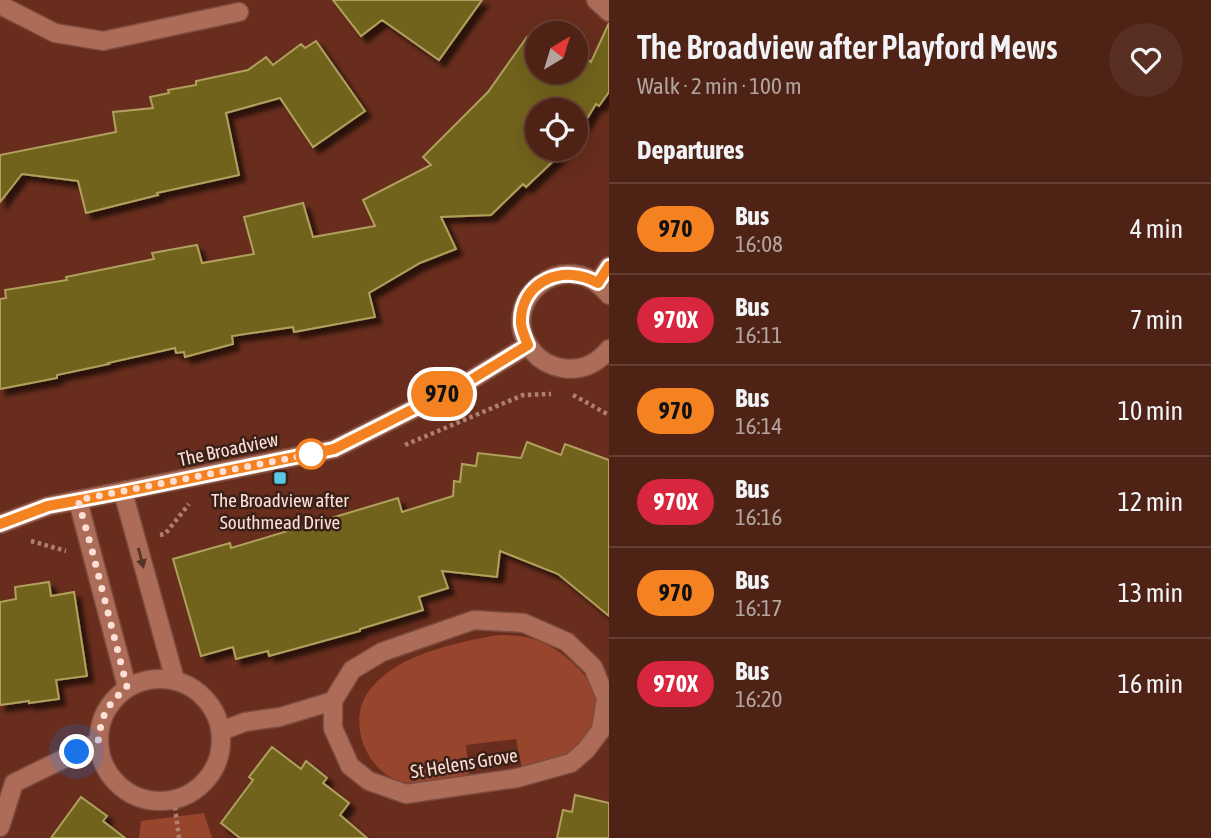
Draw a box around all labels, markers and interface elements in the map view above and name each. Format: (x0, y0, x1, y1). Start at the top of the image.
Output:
north arrow (525, 21, 588, 84)
map controls (525, 21, 588, 161)
button: heart (1109, 23, 1183, 97)
text: The Broadview after Playford Mews (637, 28, 1058, 66)
text: Walk · 2 min · 100 m (637, 73, 801, 99)
button: locate (525, 98, 588, 161)
text: Departures (637, 135, 744, 165)
text: Bus (735, 201, 769, 231)
text: 4 min (1130, 214, 1183, 244)
text: 970 (659, 215, 692, 242)
text: 16:08 (735, 231, 783, 257)
text: Bus (735, 292, 769, 322)
text: 7 min (1130, 305, 1183, 335)
text: 970X (653, 306, 698, 333)
text: 16:11 (735, 322, 782, 348)
line badge: 970 (402, 371, 482, 417)
text: 970 (425, 380, 459, 407)
text: Bus (735, 383, 769, 413)
text: 10 min (1118, 396, 1183, 426)
text: 970 (659, 397, 692, 424)
text: 16:14 (735, 413, 782, 439)
street label: The Broadview (176, 428, 281, 470)
unlabelled marker (296, 439, 326, 469)
marker: The Broadview after Southmead Drive (272, 470, 288, 486)
text: Bus (735, 474, 769, 504)
text: 12 min (1118, 487, 1183, 517)
text: 970X (653, 488, 698, 515)
place label: The Broadview after Southmead Drive (211, 489, 349, 533)
text: 16:16 (735, 504, 782, 530)
one-way arrow (137, 548, 147, 569)
text: Bus (735, 565, 769, 595)
text: 13 min (1118, 578, 1183, 608)
text: 970 (659, 579, 692, 606)
text: 16:17 (735, 595, 782, 621)
text: Bus (735, 656, 769, 686)
text: 16 min (1118, 669, 1183, 699)
text: 970X (653, 670, 698, 697)
text: 16:20 (735, 686, 782, 712)
your location (59, 734, 94, 769)
street label: St Helens Grove (409, 744, 519, 782)

